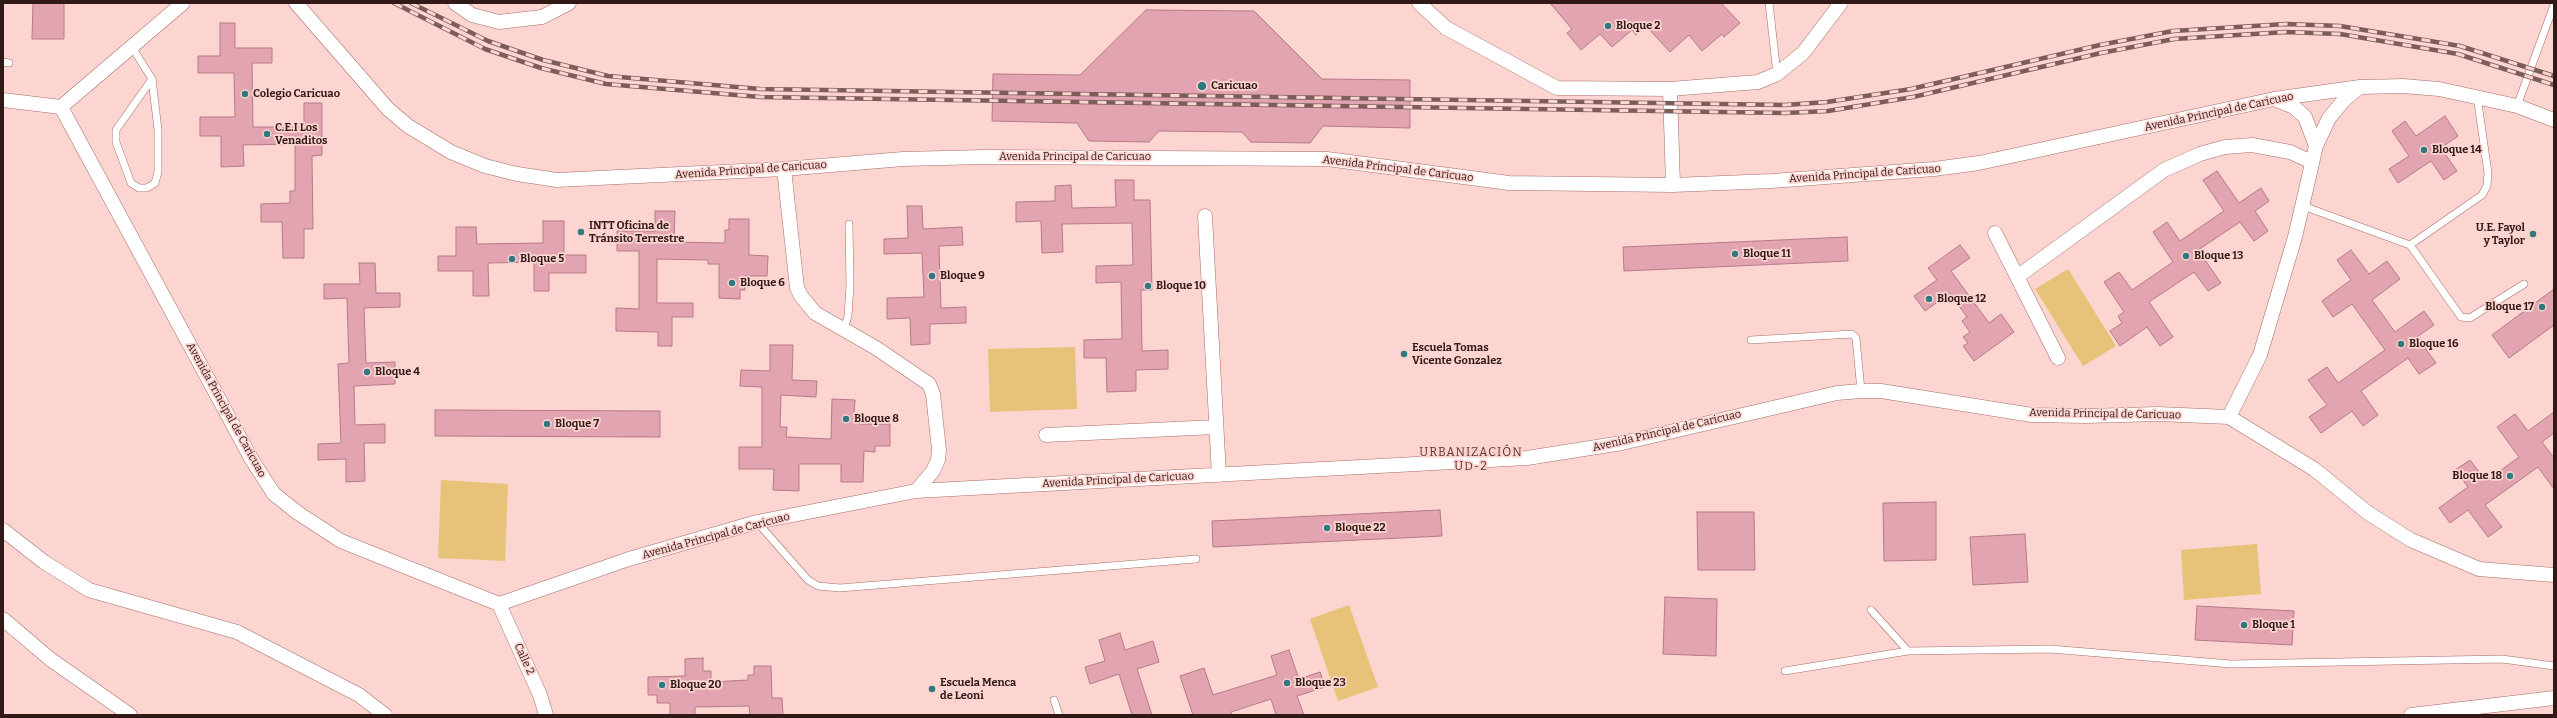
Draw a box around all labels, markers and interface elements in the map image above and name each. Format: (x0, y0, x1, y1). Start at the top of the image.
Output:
place label: Bloque 2 (1616, 19, 1660, 33)
marker: Bloque 2 (1603, 21, 1613, 31)
place label: Caricuao (1211, 79, 1258, 93)
marker: Caricuao (1196, 80, 1208, 92)
place label: Colegio Caricuao (253, 87, 340, 101)
marker: Colegio Caricuao (240, 89, 250, 99)
street label: Avenida Principal de Caricuao (2143, 90, 2295, 134)
place label: C.E.I Los Venaditos (275, 121, 327, 147)
marker: C.E.I Los Venaditos (262, 129, 272, 139)
place label: Bloque 14 (2432, 143, 2482, 157)
marker: Bloque 14 (2419, 145, 2429, 155)
street label: Avenida Principal de Caricuao (999, 150, 1151, 164)
street label: Avenida Principal de Caricuao (1322, 153, 1474, 185)
street label: Avenida Principal de Caricuao (675, 158, 827, 182)
street label: Avenida Principal de Caricuao (1789, 162, 1941, 186)
place label: INTT Oficina de Tránsito Terrestre (589, 219, 684, 245)
place label: U.E. Fayol y Taylor (2476, 221, 2525, 247)
marker: INTT Oficina de Tránsito Terrestre (576, 227, 586, 237)
marker: U.E. Fayol y Taylor (2528, 229, 2538, 239)
place label: Bloque 11 (1743, 247, 1791, 261)
marker: Bloque 11 (1730, 249, 1740, 259)
place label: Bloque 13 (2194, 249, 2243, 263)
marker: Bloque 13 (2181, 251, 2191, 261)
place label: Bloque 5 (520, 252, 564, 266)
marker: Bloque 5 (507, 254, 517, 264)
place label: Bloque 9 (940, 269, 985, 283)
marker: Bloque 9 (927, 271, 937, 281)
place label: Bloque 6 (740, 276, 785, 290)
marker: Bloque 6 (727, 278, 737, 288)
place label: Bloque 10 (1156, 279, 1206, 293)
marker: Bloque 10 (1143, 281, 1153, 291)
place label: Bloque 12 (1937, 292, 1986, 306)
marker: Bloque 12 (1924, 294, 1934, 304)
place label: Bloque 17 (2485, 300, 2534, 314)
marker: Bloque 17 (2537, 302, 2547, 312)
place label: Bloque 16 (2409, 337, 2459, 351)
marker: Bloque 16 (2396, 339, 2406, 349)
street label: Avenida Principal de Caricuao (183, 340, 269, 480)
place label: Escuela Tomas Vicente Gonzalez (1412, 341, 1502, 367)
marker: Escuela Tomas Vicente Gonzalez (1399, 349, 1409, 359)
place label: Bloque 4 (375, 365, 420, 379)
marker: Bloque 4 (362, 367, 372, 377)
street label: Avenida Principal de Caricuao (2029, 406, 2181, 422)
street label: Avenida Principal de Caricuao (1591, 407, 1743, 455)
place label: Bloque 8 (854, 412, 899, 426)
marker: Bloque 8 (841, 414, 851, 424)
place label: Bloque 7 (555, 417, 599, 431)
marker: Bloque 7 (542, 419, 552, 429)
district label: URBANIZACIÓN UD-2 (1419, 446, 1523, 474)
street label: Avenida Principal de Caricuao (1042, 469, 1194, 491)
place label: Bloque 18 (2452, 469, 2502, 483)
marker: Bloque 18 (2505, 471, 2515, 481)
street label: Avenida Principal de Caricuao (641, 510, 791, 562)
place label: Bloque 22 (1335, 521, 1386, 535)
marker: Bloque 22 (1322, 523, 1332, 533)
place label: Bloque 1 (2252, 618, 2295, 632)
marker: Bloque 1 (2239, 620, 2249, 630)
street label: Calle 2 (511, 641, 537, 677)
place label: Escuela Menca de Leoni (940, 676, 1016, 702)
place label: Bloque 23 (1295, 676, 1346, 690)
place label: Bloque 20 (670, 678, 721, 692)
marker: Bloque 23 (1282, 678, 1292, 688)
marker: Bloque 20 (657, 680, 667, 690)
marker: Escuela Menca de Leoni (927, 684, 937, 694)

